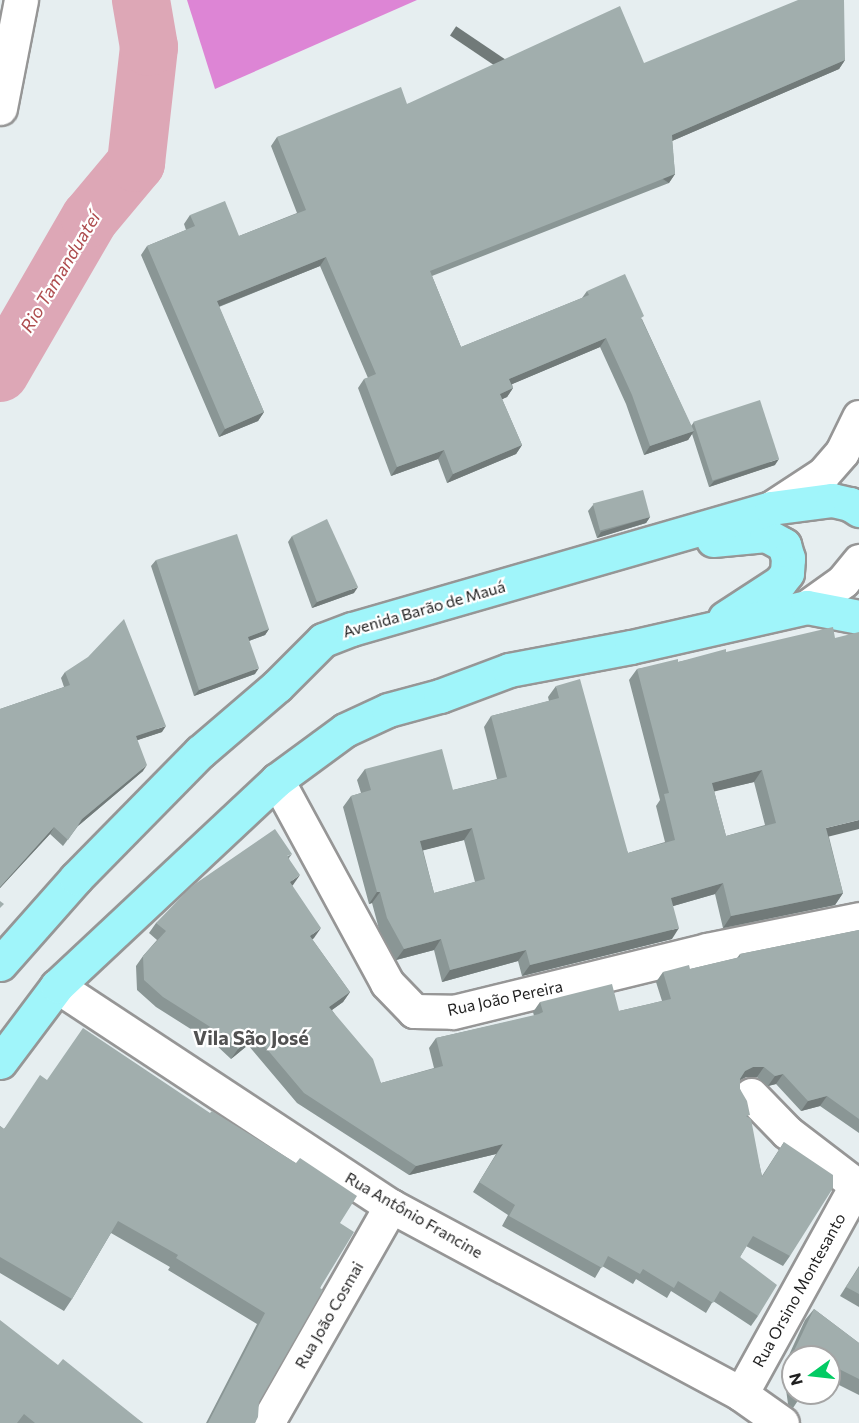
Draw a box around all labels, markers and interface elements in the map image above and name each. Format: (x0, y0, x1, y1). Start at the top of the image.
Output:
water label: Rio Tamanduateí (15, 208, 105, 336)
street label: Avenida Barão de Mauá (341, 577, 507, 641)
street label: Rua João Pereira (445, 976, 565, 1020)
district label: Vila São José (193, 1025, 309, 1049)
street label: Rua Antônio Francine (342, 1168, 486, 1262)
street label: Rua Orsino Montesanto (749, 1210, 849, 1370)
street label: Rua João Cosmai (291, 1258, 367, 1372)
north arrow (781, 1345, 841, 1405)
text: N (784, 1371, 806, 1388)

